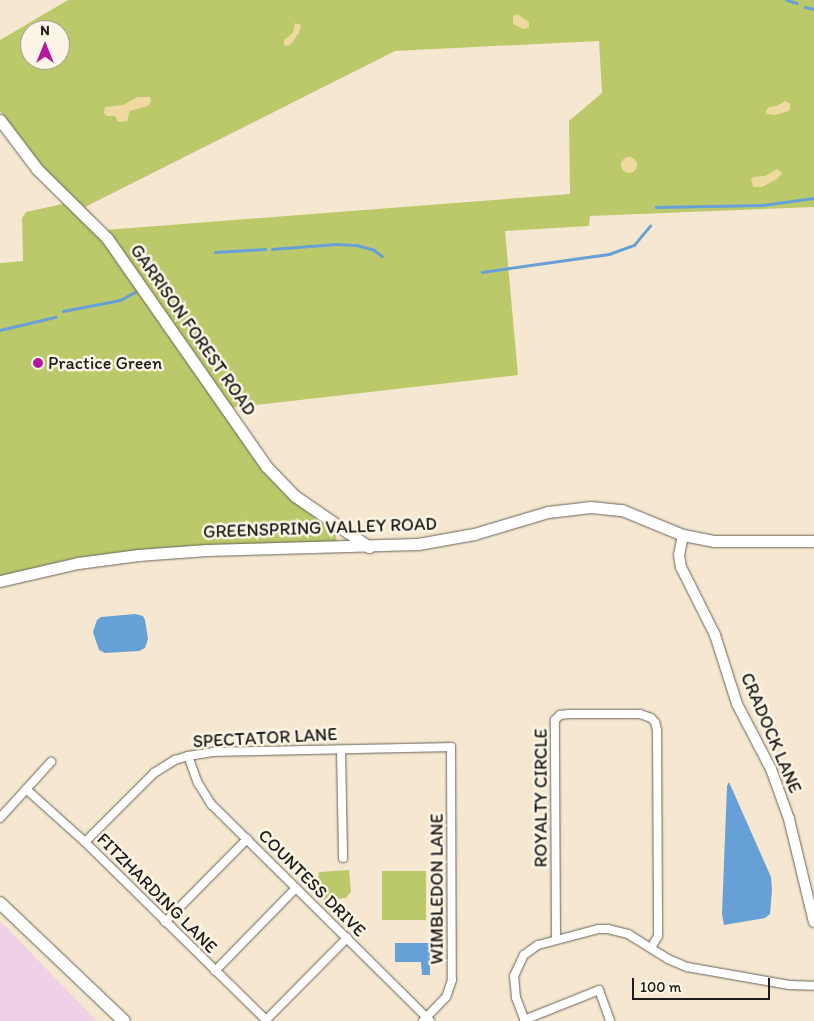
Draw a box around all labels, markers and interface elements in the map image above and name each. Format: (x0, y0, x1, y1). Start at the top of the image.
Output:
north arrow (20, 20, 70, 70)
text: N (40, 22, 50, 39)
street label: GARRISON FOREST ROAD (125, 240, 261, 420)
place label: Practice Green (48, 352, 162, 374)
marker: Practice Green (32, 357, 44, 369)
street label: GREENSPRING VALLEY ROAD (203, 513, 437, 543)
street label: CRADOCK LANE (736, 669, 806, 797)
street label: SPECTATOR LANE (192, 723, 338, 753)
street label: ROYALTY CIRCLE (530, 728, 552, 868)
street label: WIMBLEDON LANE (426, 813, 448, 965)
street label: COUNTESS DRIVE (254, 825, 370, 941)
street label: FITZHARDING LANE (92, 828, 222, 958)
scale bar (634, 968, 772, 1000)
text: 100 m (640, 978, 681, 996)

